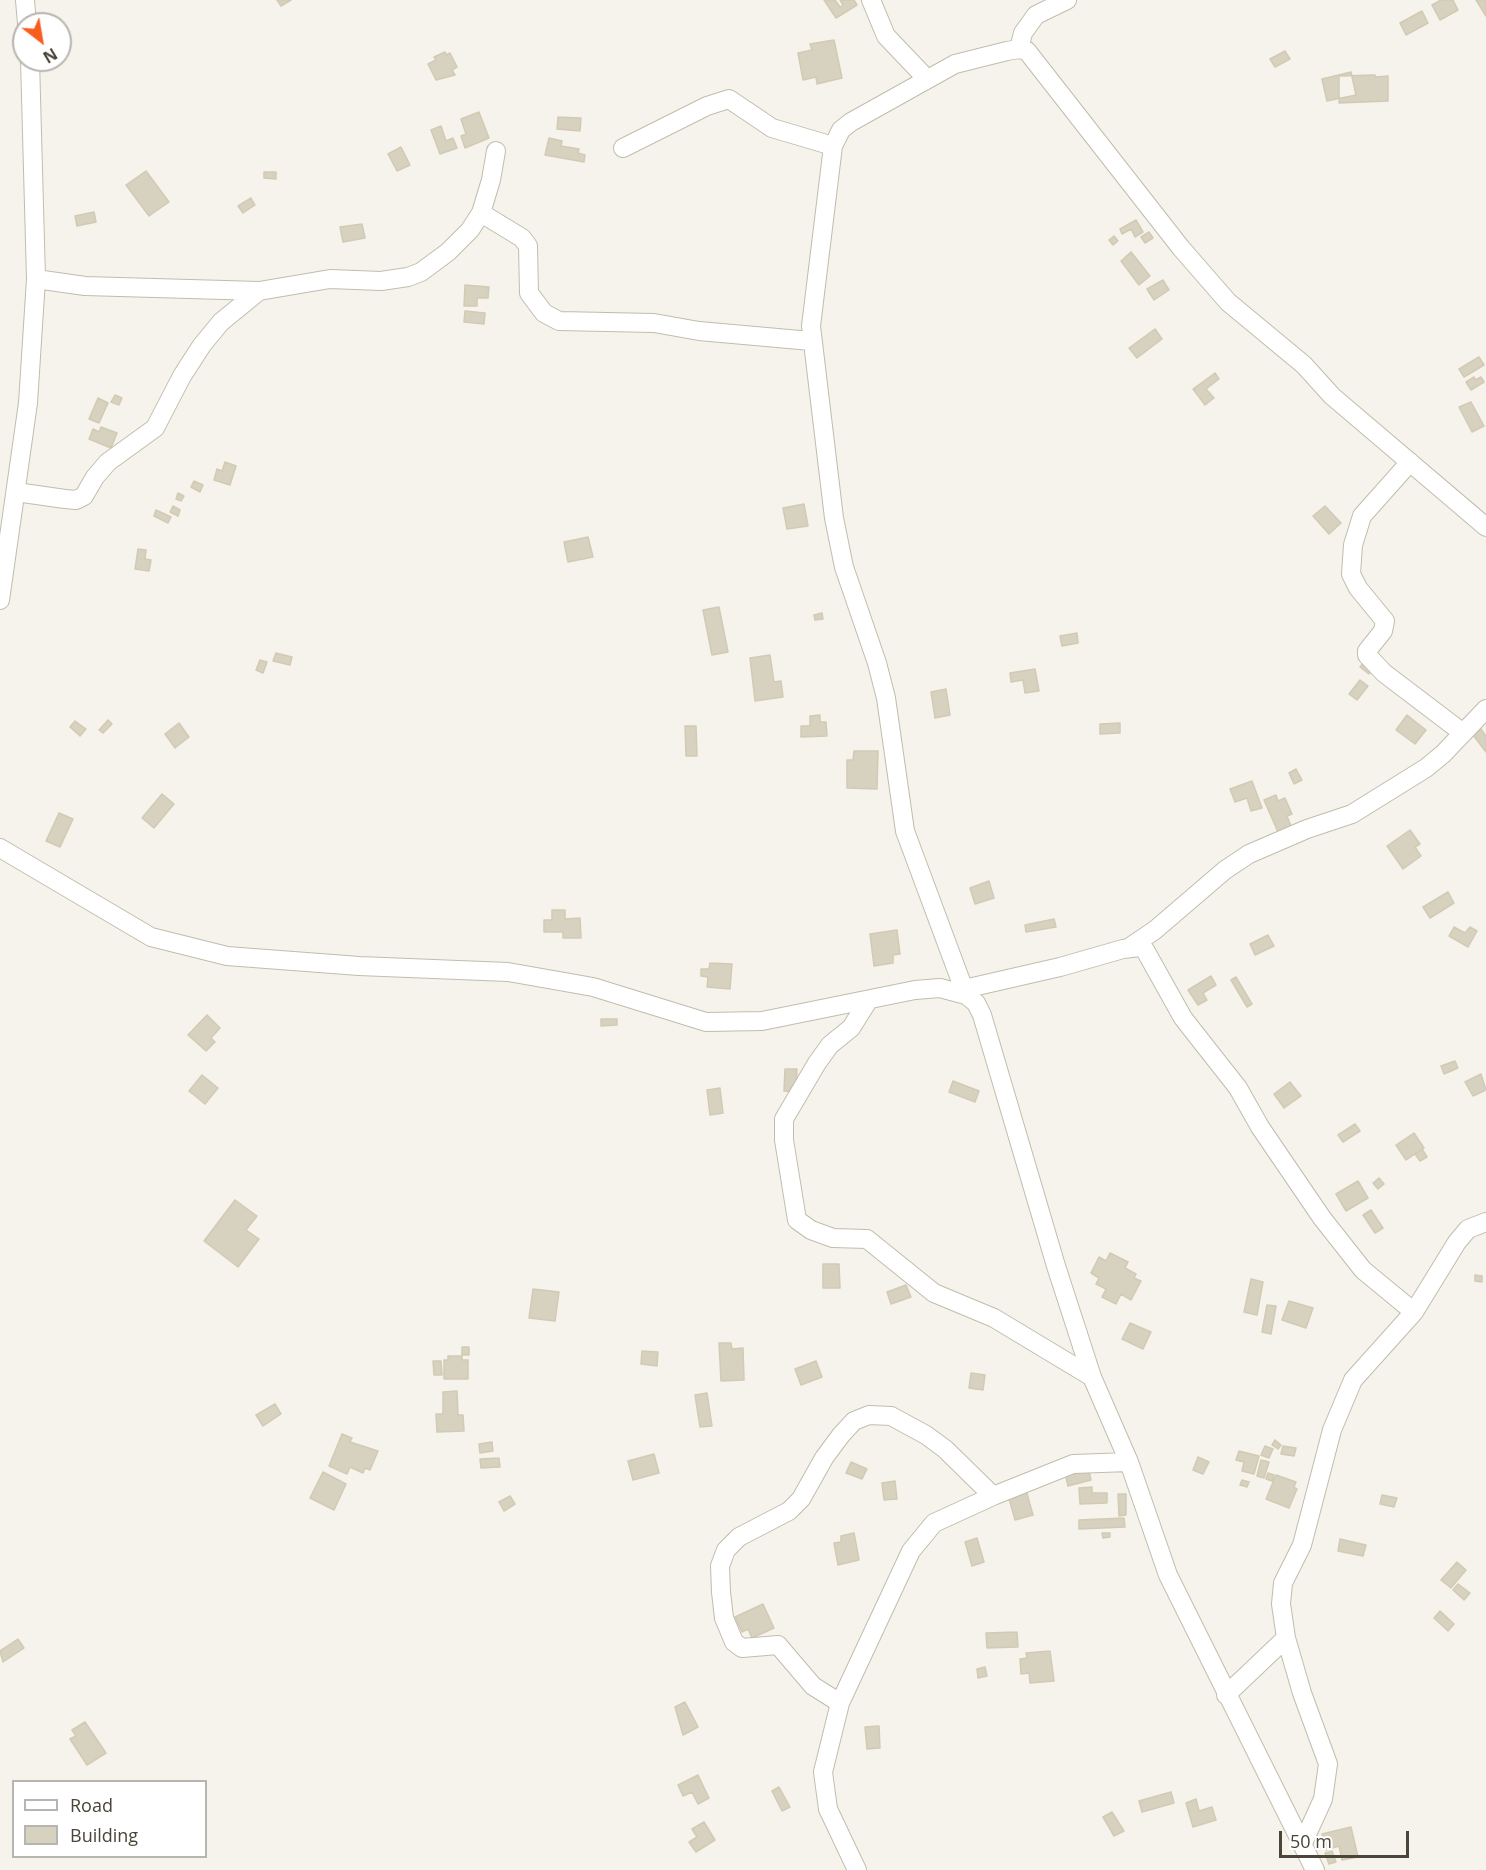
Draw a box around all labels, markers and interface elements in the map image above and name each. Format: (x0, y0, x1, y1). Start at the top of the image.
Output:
north arrow (12, 12, 72, 72)
text: N (39, 43, 61, 68)
legend (12, 1780, 207, 1858)
text: Road (70, 1793, 113, 1817)
scale bar (1282, 1819, 1412, 1857)
text: Building (70, 1823, 138, 1847)
text: 50 m (1290, 1829, 1332, 1853)

